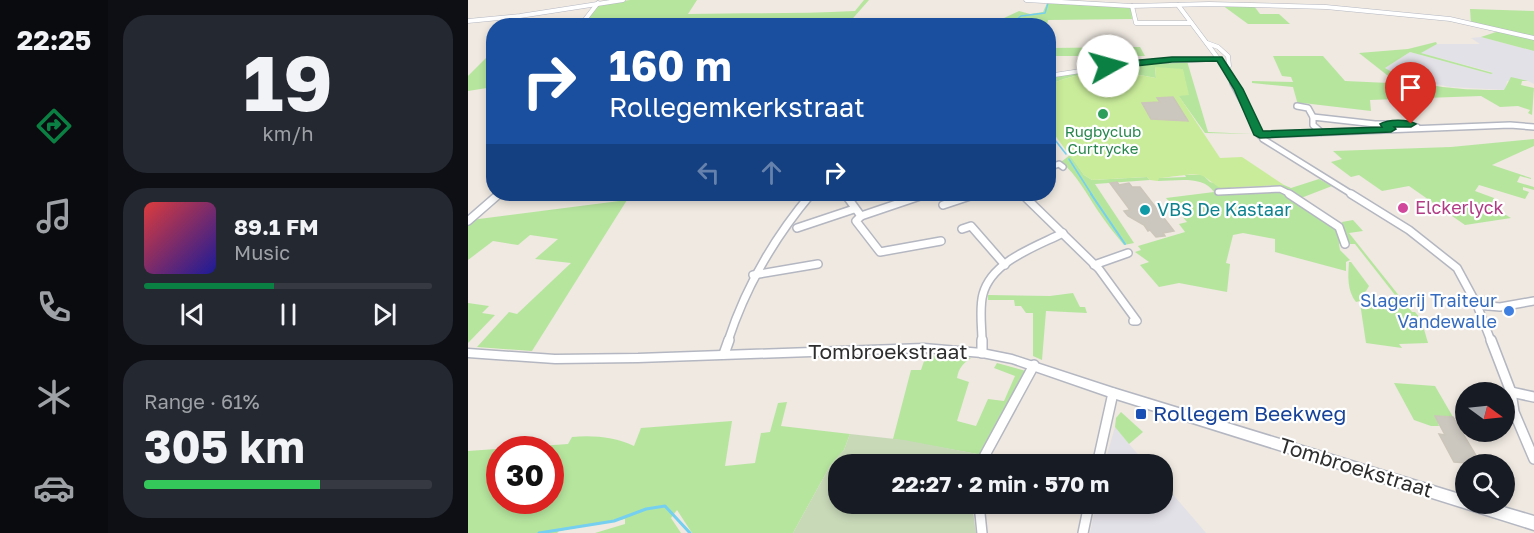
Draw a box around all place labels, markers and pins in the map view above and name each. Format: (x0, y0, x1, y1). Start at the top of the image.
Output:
pin (1385, 62, 1436, 124)
marker: Rugbyclub Curtrycke (1096, 107, 1110, 121)
place label: Rugbyclub Curtrycke (1065, 122, 1141, 157)
place label: Elckerlyck (1415, 196, 1504, 218)
place label: VBS De Kastaar (1157, 198, 1291, 220)
marker: Elckerlyck (1396, 201, 1410, 215)
marker: VBS De Kastaar (1138, 203, 1152, 217)
place label: Slagerij Traiteur Vandewalle (1360, 289, 1497, 332)
marker: Slagerij Traiteur Vandewalle (1502, 304, 1516, 318)
place label: Rollegem Beekweg (1153, 400, 1346, 426)
marker: Rollegem Beekweg (1134, 407, 1148, 421)

